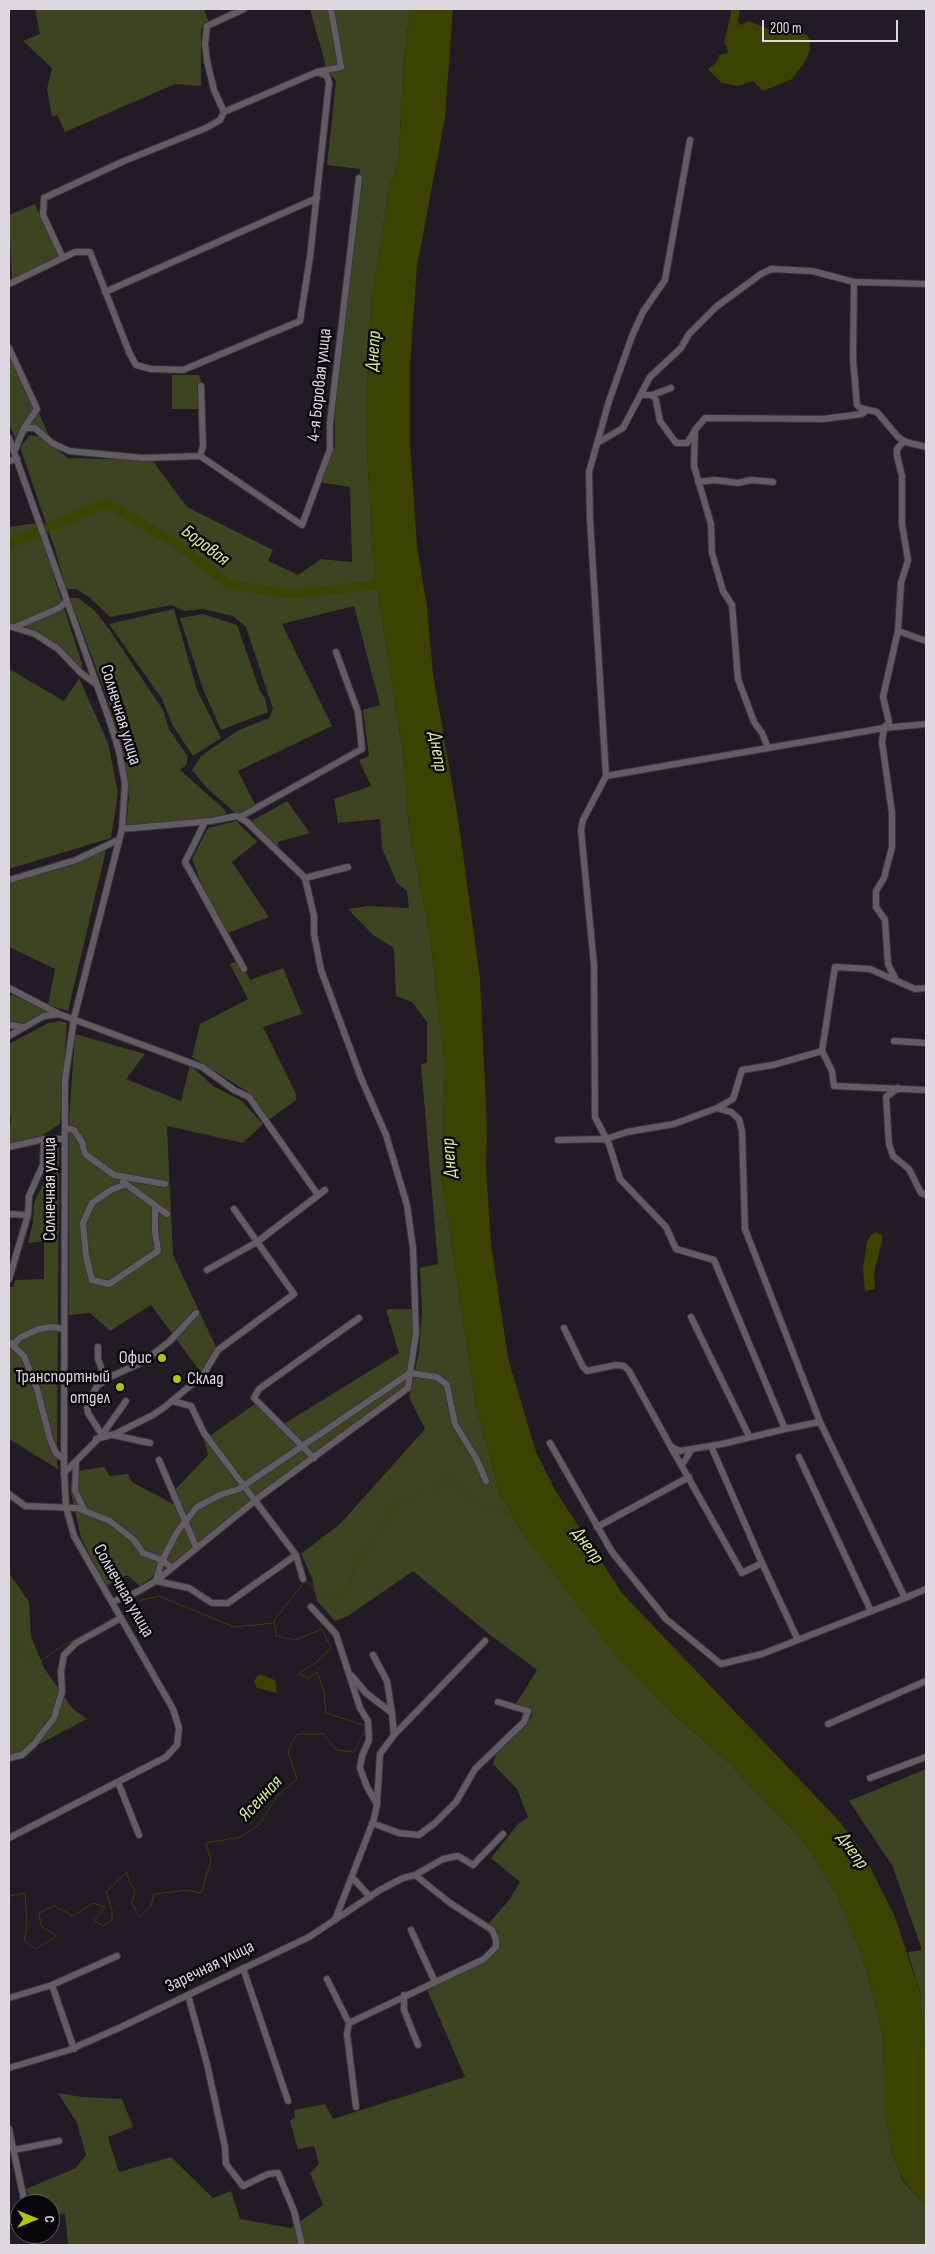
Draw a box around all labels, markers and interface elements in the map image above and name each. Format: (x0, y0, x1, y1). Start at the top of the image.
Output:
scale bar (765, 10, 901, 42)
text: 200 m (770, 19, 802, 38)
street label: 4-я Боровая улица (303, 327, 337, 443)
water label: Днепр (361, 330, 387, 372)
water label: Боровая (177, 521, 233, 571)
street label: Солнечная улица (94, 662, 146, 768)
water label: Днепр (423, 731, 451, 773)
street label: Солнечная улица (39, 1137, 61, 1241)
water label: Днепр (437, 1137, 463, 1179)
place label: Офис (119, 1347, 152, 1369)
marker: Офис (156, 1352, 168, 1364)
place label: Транспортный отдел (16, 1366, 110, 1408)
place label: Склад (187, 1368, 224, 1390)
marker: Склад (171, 1373, 183, 1385)
marker: Транспортный отдел (114, 1381, 126, 1393)
water label: Днепр (566, 1523, 608, 1569)
street label: Солнечная улица (88, 1541, 158, 1641)
water label: Ясенная (234, 1771, 288, 1827)
water label: Днепр (831, 1828, 873, 1874)
street label: Заречная улица (162, 1936, 258, 1998)
north arrow (10, 2194, 60, 2244)
text: С (41, 2215, 58, 2223)

